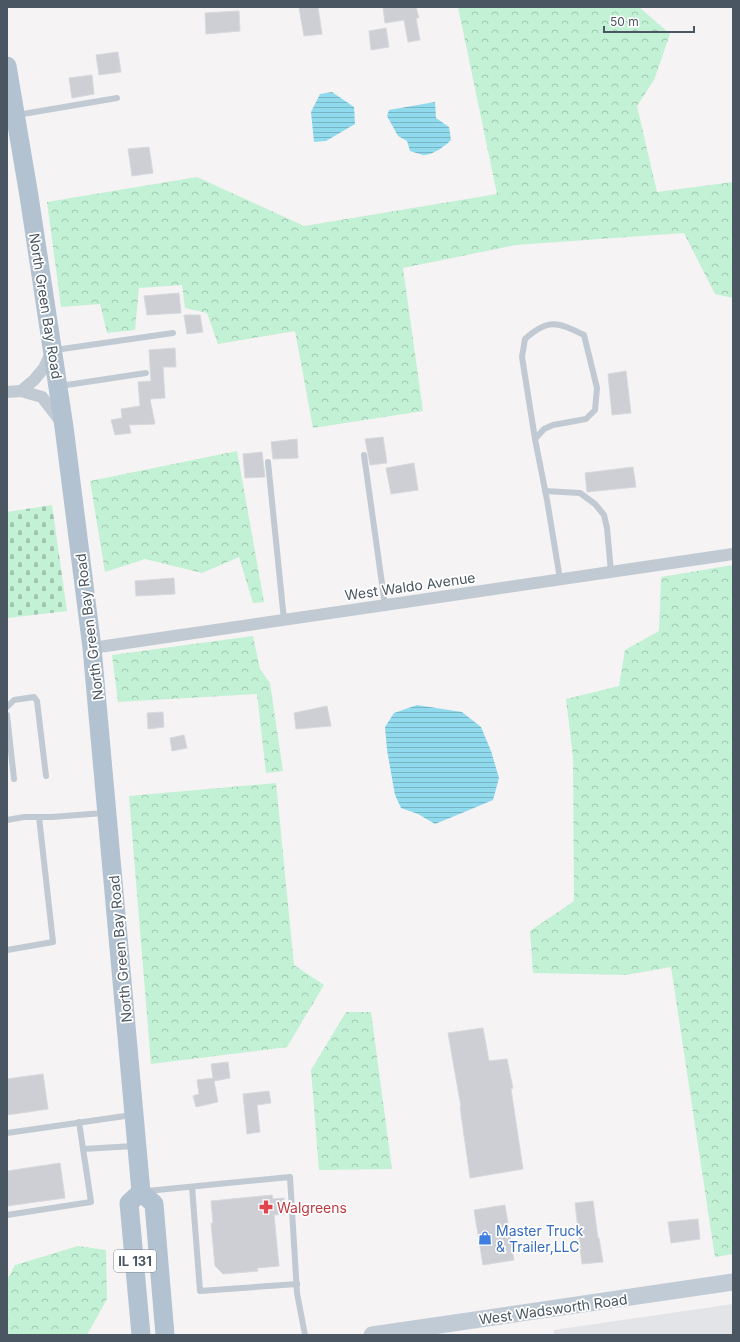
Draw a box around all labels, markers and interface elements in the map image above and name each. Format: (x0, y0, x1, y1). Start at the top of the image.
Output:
scale bar (604, 8, 694, 34)
text: 50 m (610, 14, 639, 29)
street label: North Green Bay Road (26, 232, 66, 380)
street label: North Green Bay Road (72, 553, 106, 701)
street label: West Waldo Avenue (344, 568, 476, 604)
street label: North Green Bay Road (105, 875, 135, 1023)
pharmacy icon: Walgreens (258, 1199, 274, 1215)
place label: Walgreens (277, 1199, 347, 1216)
place label: Master Truck & Trailer,LLC (496, 1222, 584, 1255)
shop icon: Master Truck & Trailer,LLC (477, 1230, 493, 1246)
road number: IL 131 (114, 1250, 156, 1272)
street label: West Wadsworth Road (478, 1290, 628, 1328)

